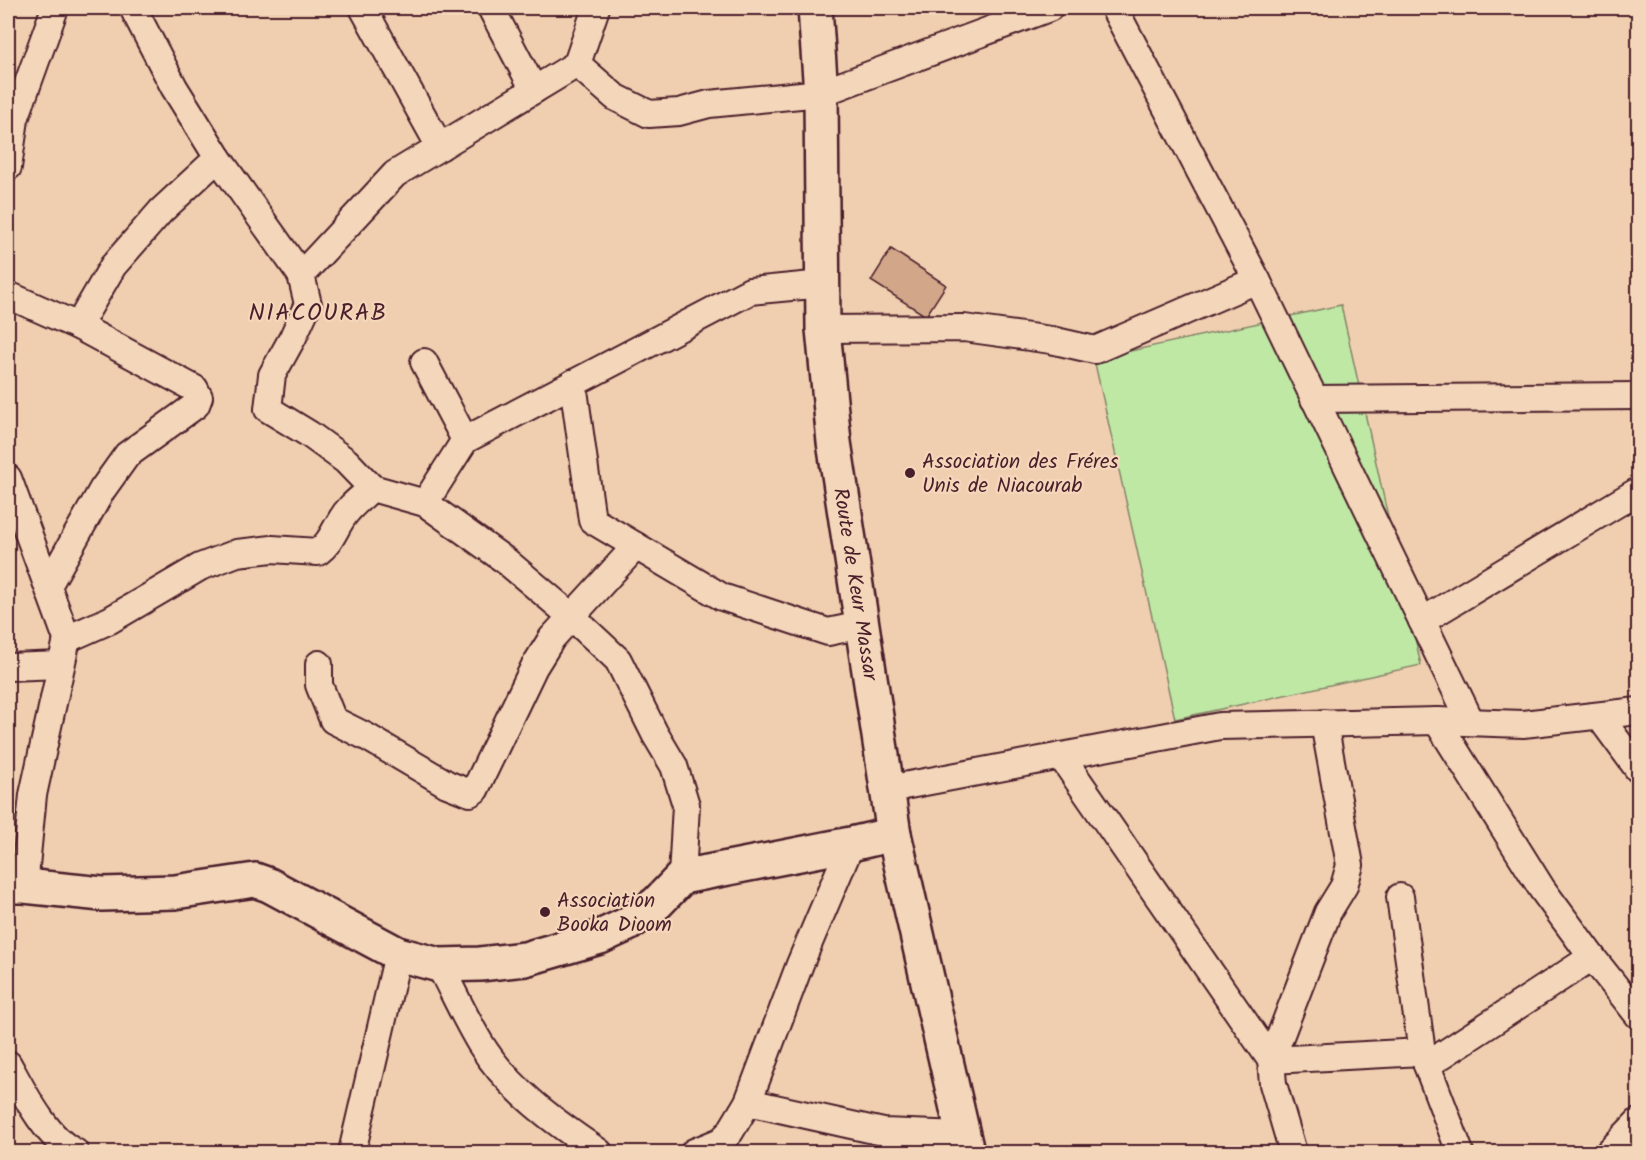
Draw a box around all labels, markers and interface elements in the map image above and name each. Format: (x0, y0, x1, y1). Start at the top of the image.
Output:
district label: NIACOURAB (248, 294, 388, 333)
place label: Association des Fréres Unis de Niacourab (922, 446, 1118, 503)
marker: Association des Fréres Unis de Niacourab (903, 466, 917, 480)
street label: Route de Keur Massar (823, 486, 886, 684)
place label: Association Booka Dioom (557, 885, 672, 942)
marker: Association Booka Dioom (538, 905, 552, 919)

